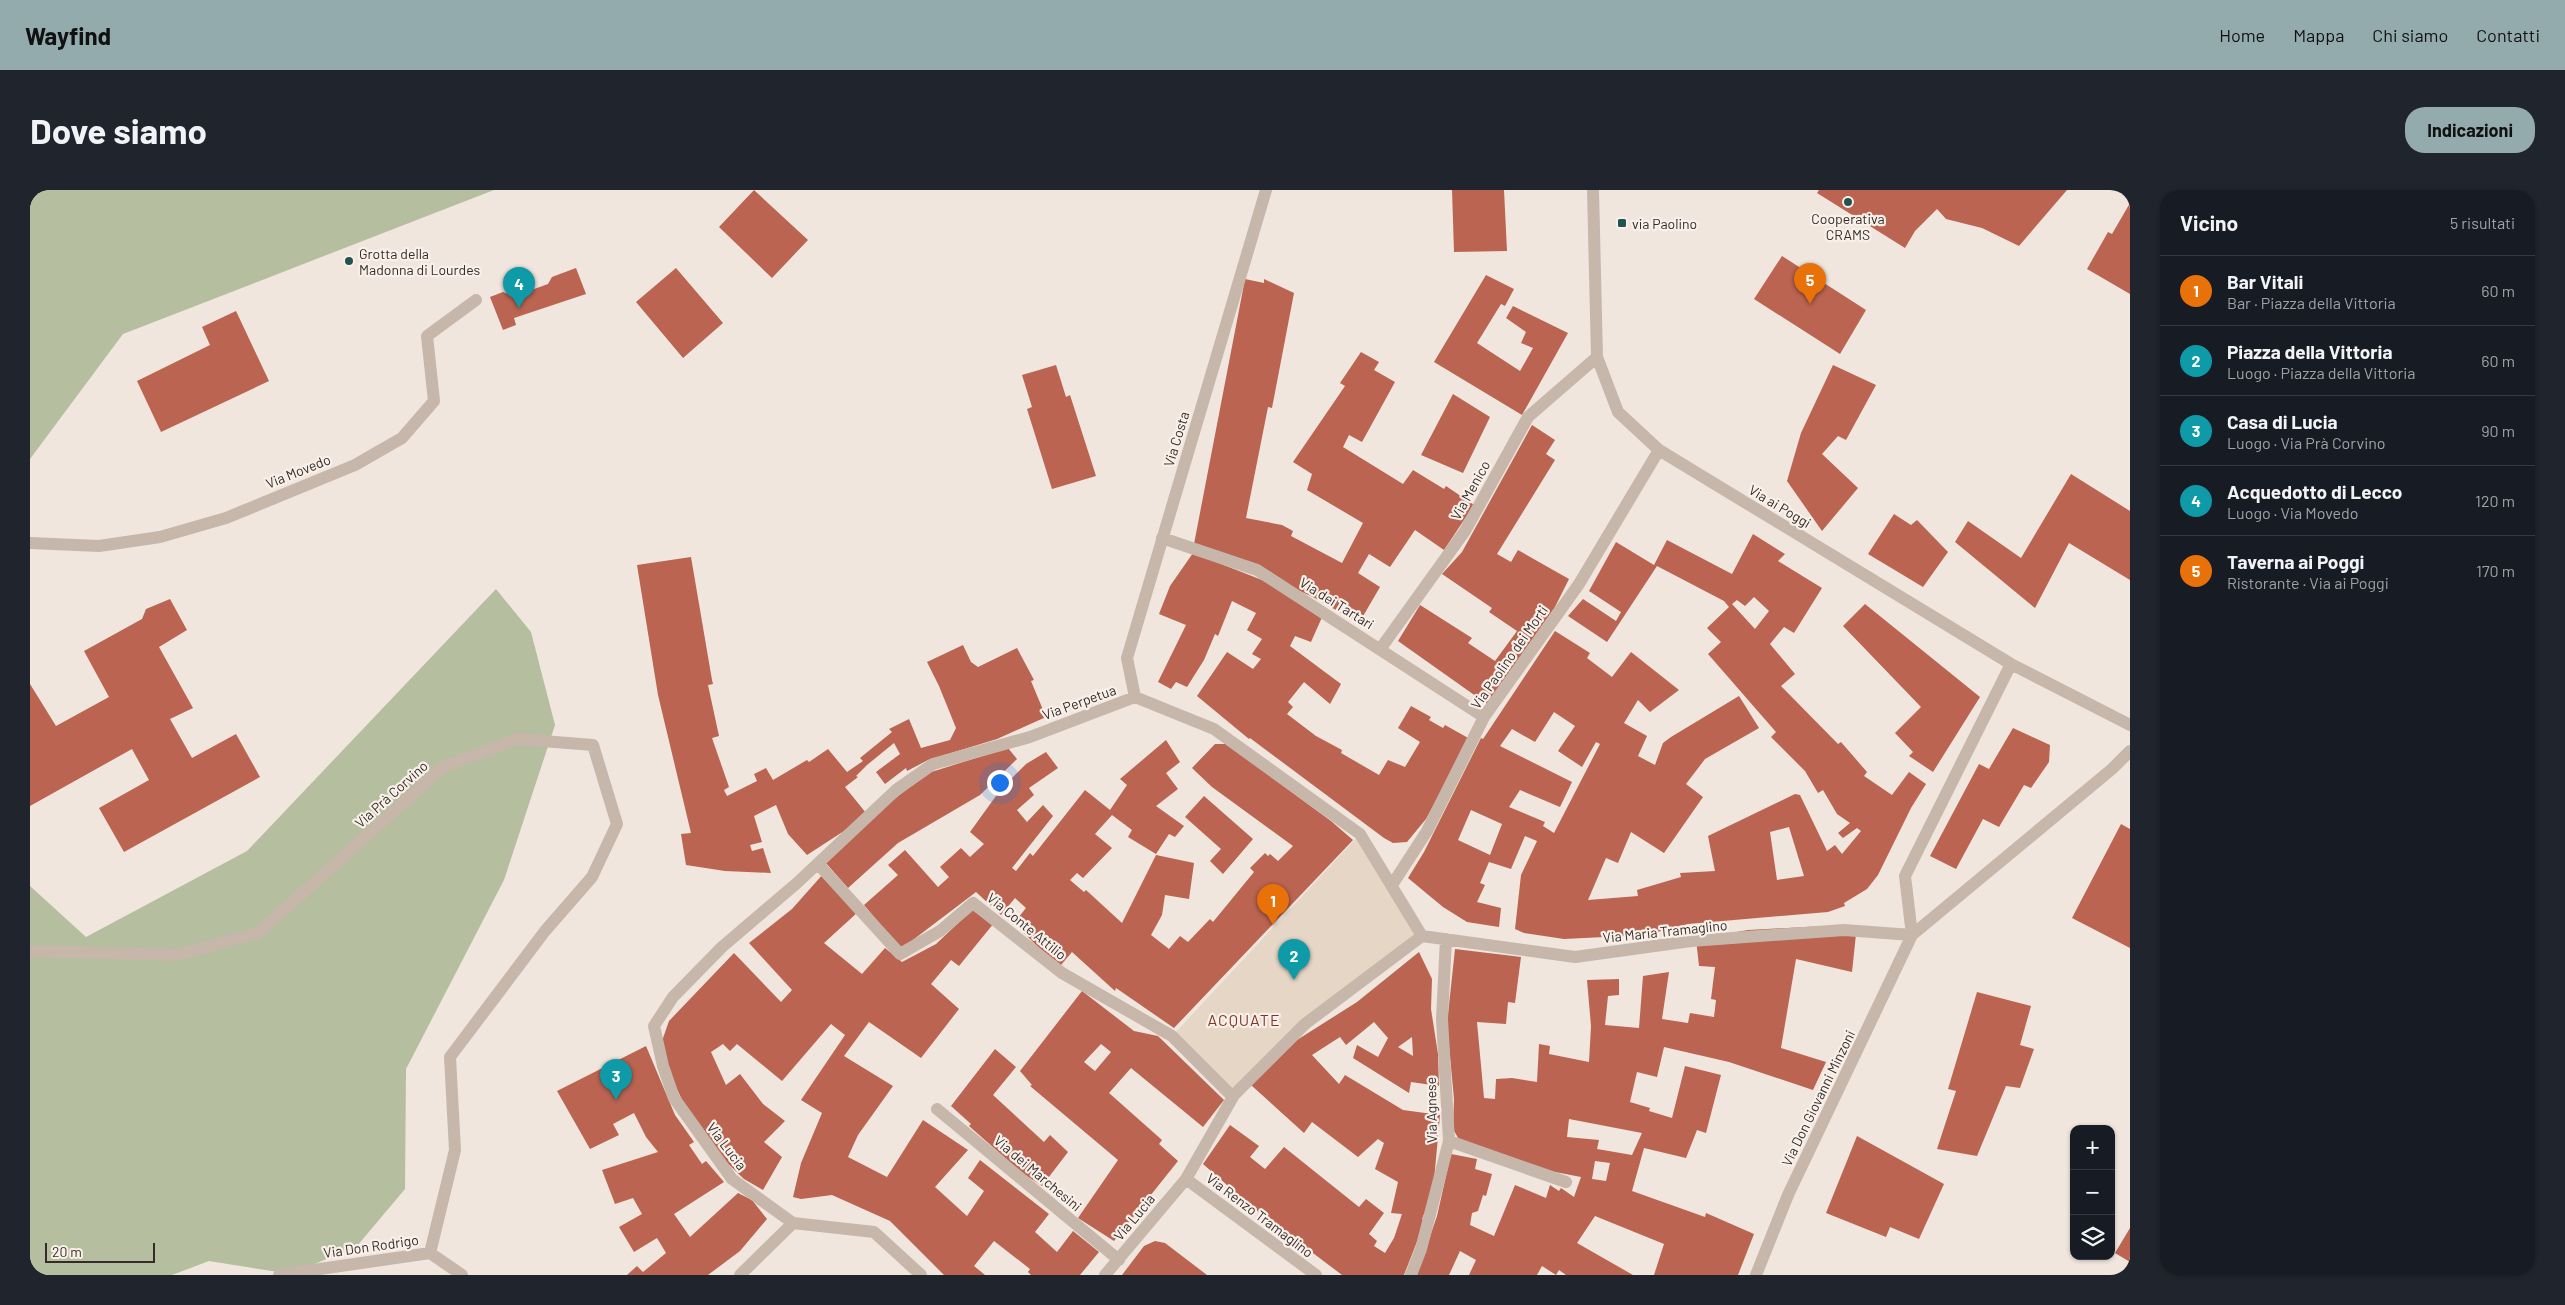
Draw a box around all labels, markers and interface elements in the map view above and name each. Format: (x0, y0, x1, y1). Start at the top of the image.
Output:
text: Wayfind (25, 21, 111, 50)
text: Home (2219, 24, 2265, 46)
text: Mappa (2293, 24, 2344, 46)
text: Chi siamo (2372, 24, 2448, 46)
text: Contatti (2476, 24, 2540, 46)
button: Indicazioni (2405, 107, 2535, 153)
text: Dove siamo (30, 109, 207, 151)
marker: Cooperativa CRAMS (1842, 196, 1854, 208)
place label: Cooperativa CRAMS (1811, 210, 1885, 243)
text: Vicino (2180, 210, 2238, 235)
text: 5 risultati (2450, 213, 2515, 232)
place label: via Paolino (1632, 215, 1697, 232)
marker: via Paolino (1616, 217, 1628, 229)
place label: Grotta della Madonna di Lourdes (359, 245, 481, 278)
marker: Grotta della Madonna di Lourdes (343, 255, 355, 267)
pin: 5 (1794, 263, 1826, 304)
pin: 4 (503, 267, 535, 308)
text: Bar Vitali (2227, 270, 2303, 293)
text: 1 (2193, 281, 2199, 300)
text: 60 m (2481, 281, 2515, 300)
text: Bar · Piazza della Vittoria (2227, 293, 2396, 312)
text: Piazza della Vittoria (2227, 340, 2392, 363)
text: 2 (2192, 351, 2200, 370)
text: 60 m (2481, 351, 2515, 370)
text: Luogo · Piazza della Vittoria (2227, 363, 2415, 382)
street label: Via Costa (1160, 409, 1192, 469)
text: Casa di Lucia (2227, 410, 2338, 433)
text: 3 (2192, 421, 2200, 440)
text: 90 m (2481, 421, 2515, 440)
text: Luogo · Via Prà Corvino (2227, 433, 2386, 452)
street label: Via Movedo (263, 450, 333, 492)
street label: Via Menico (1447, 457, 1493, 523)
text: Acquedotto di Lecco (2227, 480, 2402, 503)
street label: Via ai Poggi (1746, 481, 1814, 531)
text: 4 (2191, 491, 2201, 510)
text: 120 m (2475, 491, 2515, 510)
text: Luogo · Via Movedo (2227, 503, 2358, 522)
text: Taverna ai Poggi (2227, 550, 2364, 573)
text: 5 (2192, 561, 2200, 580)
text: 170 m (2476, 561, 2515, 580)
street label: Via dei Tartari (1297, 573, 1377, 633)
text: Ristorante · Via ai Poggi (2227, 573, 2389, 592)
street label: Via Paolino dei Morti (1467, 602, 1551, 712)
street label: Via Perpetua (1040, 681, 1118, 723)
street label: Via Prà Corvino (351, 757, 431, 831)
your location (987, 770, 1013, 796)
pin: 1 (1257, 884, 1289, 925)
street label: Via Conte Attilio (984, 889, 1070, 963)
street label: Via Maria Tramaglino (1602, 916, 1728, 946)
pin: 2 (1278, 939, 1310, 980)
district label: ACQUATE (1207, 1010, 1281, 1029)
street label: Via Don Giovanni Minzoni (1778, 1027, 1858, 1169)
pin: 3 (600, 1059, 632, 1100)
street label: Via Agnese (1422, 1077, 1440, 1143)
street label: Via Lucia (704, 1119, 750, 1173)
map controls (2070, 1125, 2115, 1260)
button: + (2070, 1125, 2115, 1170)
street label: Via dei Marchesini (991, 1131, 1085, 1215)
street label: Via Renzo Tramaglino (1203, 1169, 1317, 1261)
button: − (2070, 1170, 2115, 1215)
street label: Via Lucia (1110, 1190, 1158, 1244)
button: layers (2070, 1215, 2115, 1260)
street label: Via Don Rodrigo (322, 1231, 420, 1261)
scale bar (45, 1240, 155, 1263)
text: 20 m (52, 1243, 82, 1260)

